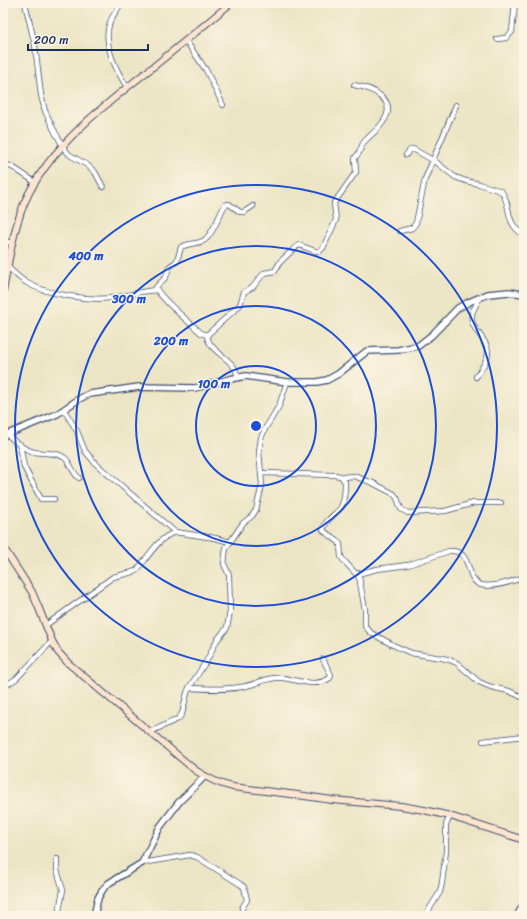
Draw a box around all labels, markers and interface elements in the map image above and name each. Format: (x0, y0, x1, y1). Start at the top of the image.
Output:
scale bar (28, 26, 148, 52)
text: 200 m (34, 29, 68, 51)
text: 400 m (67, 245, 104, 267)
text: 300 m (111, 288, 147, 310)
text: 200 m (153, 330, 189, 352)
text: 100 m (198, 373, 231, 395)
centre of rings (249, 419, 263, 433)

